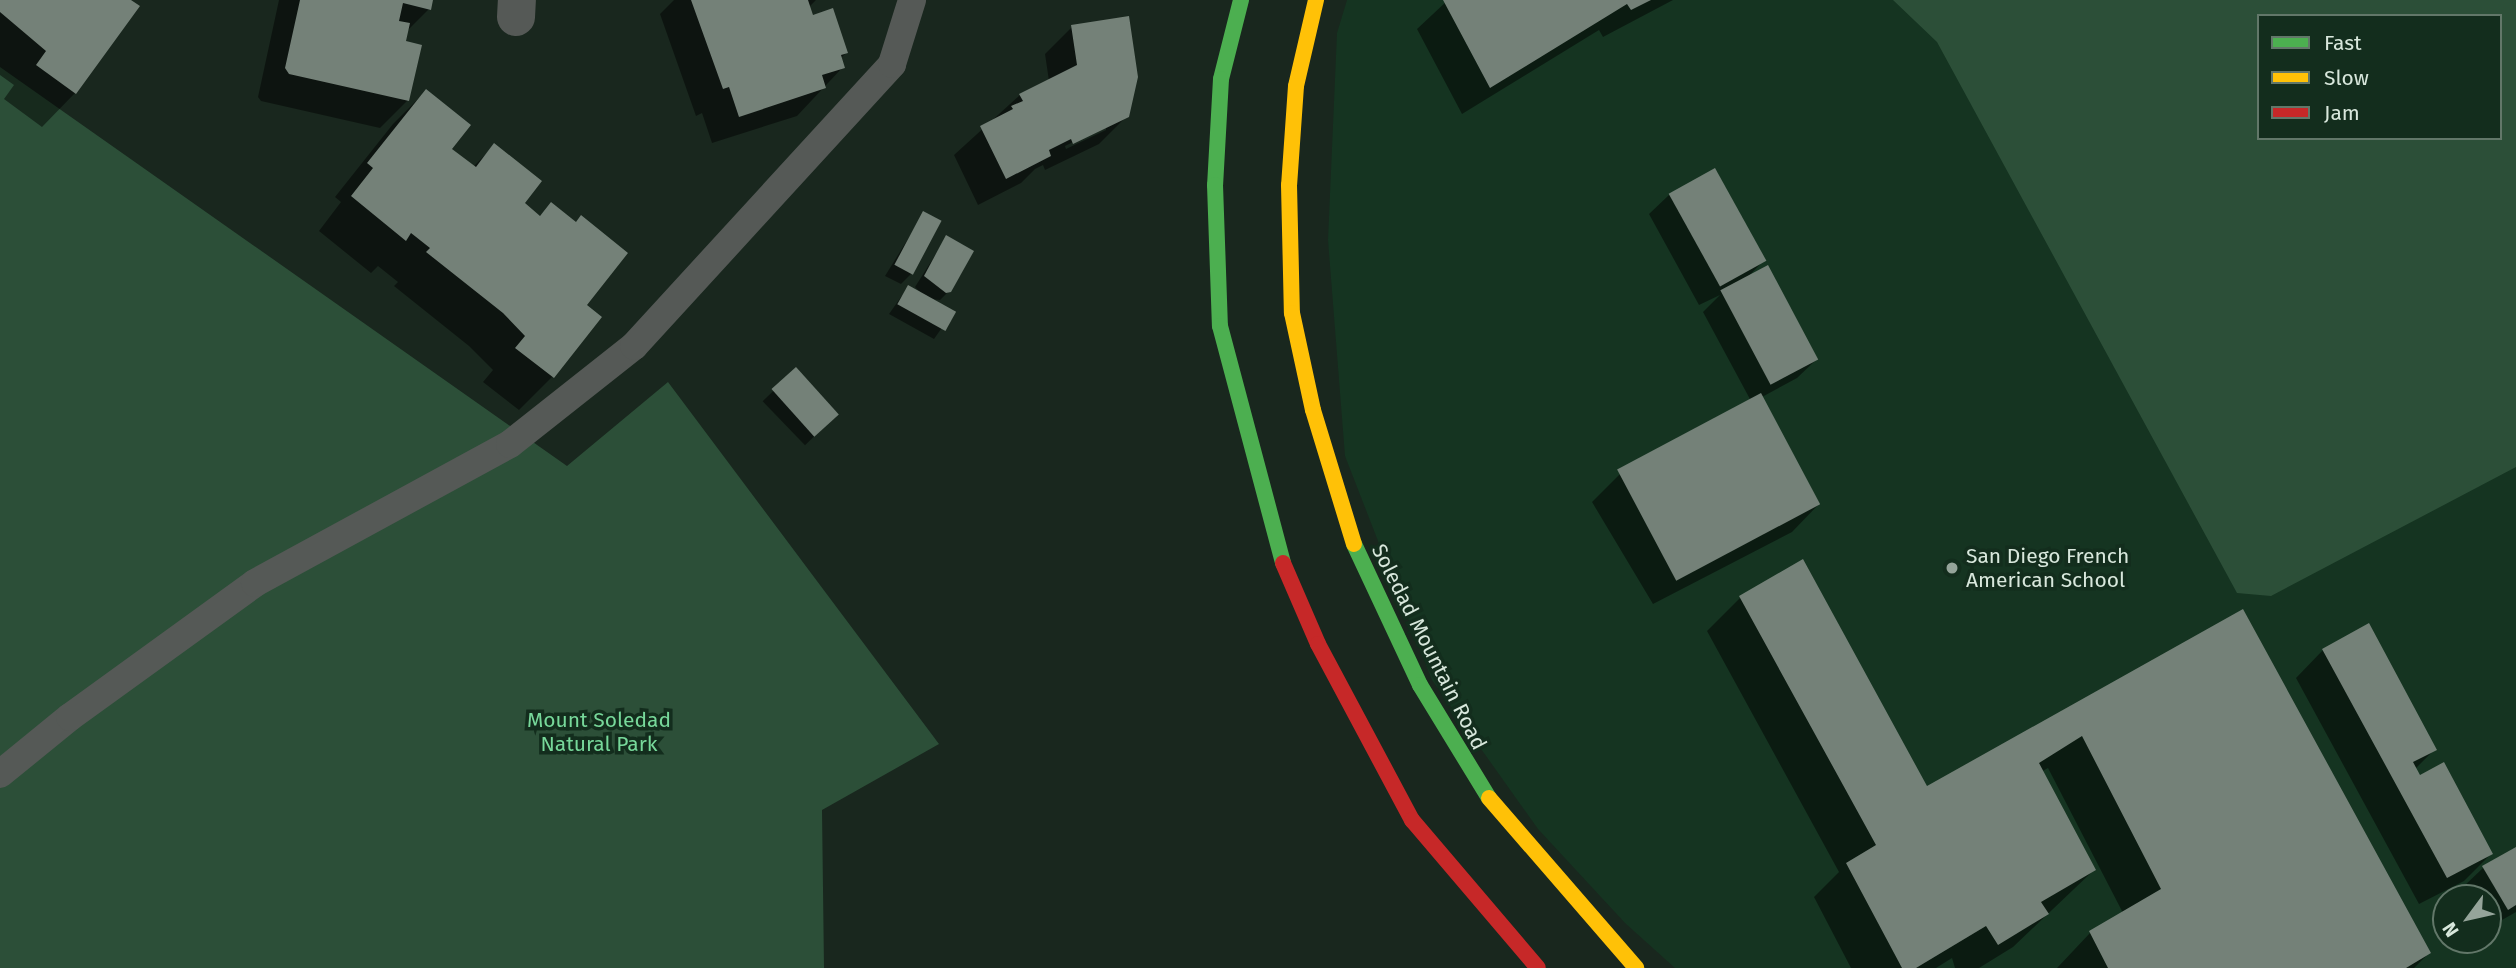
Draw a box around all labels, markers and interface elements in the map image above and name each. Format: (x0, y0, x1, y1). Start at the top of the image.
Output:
legend (2257, 14, 2502, 140)
text: Fast (2324, 30, 2362, 56)
text: Slow (2324, 65, 2369, 91)
text: Jam (2324, 100, 2360, 126)
street label: Soledad Mountain Road (1366, 540, 1492, 754)
place label: San Diego French American School (1966, 543, 2129, 593)
marker: San Diego French American School (1944, 560, 1960, 576)
park label: Mount Soledad Natural Park (527, 707, 671, 757)
north arrow (2432, 884, 2502, 954)
text: N (2438, 918, 2464, 941)

